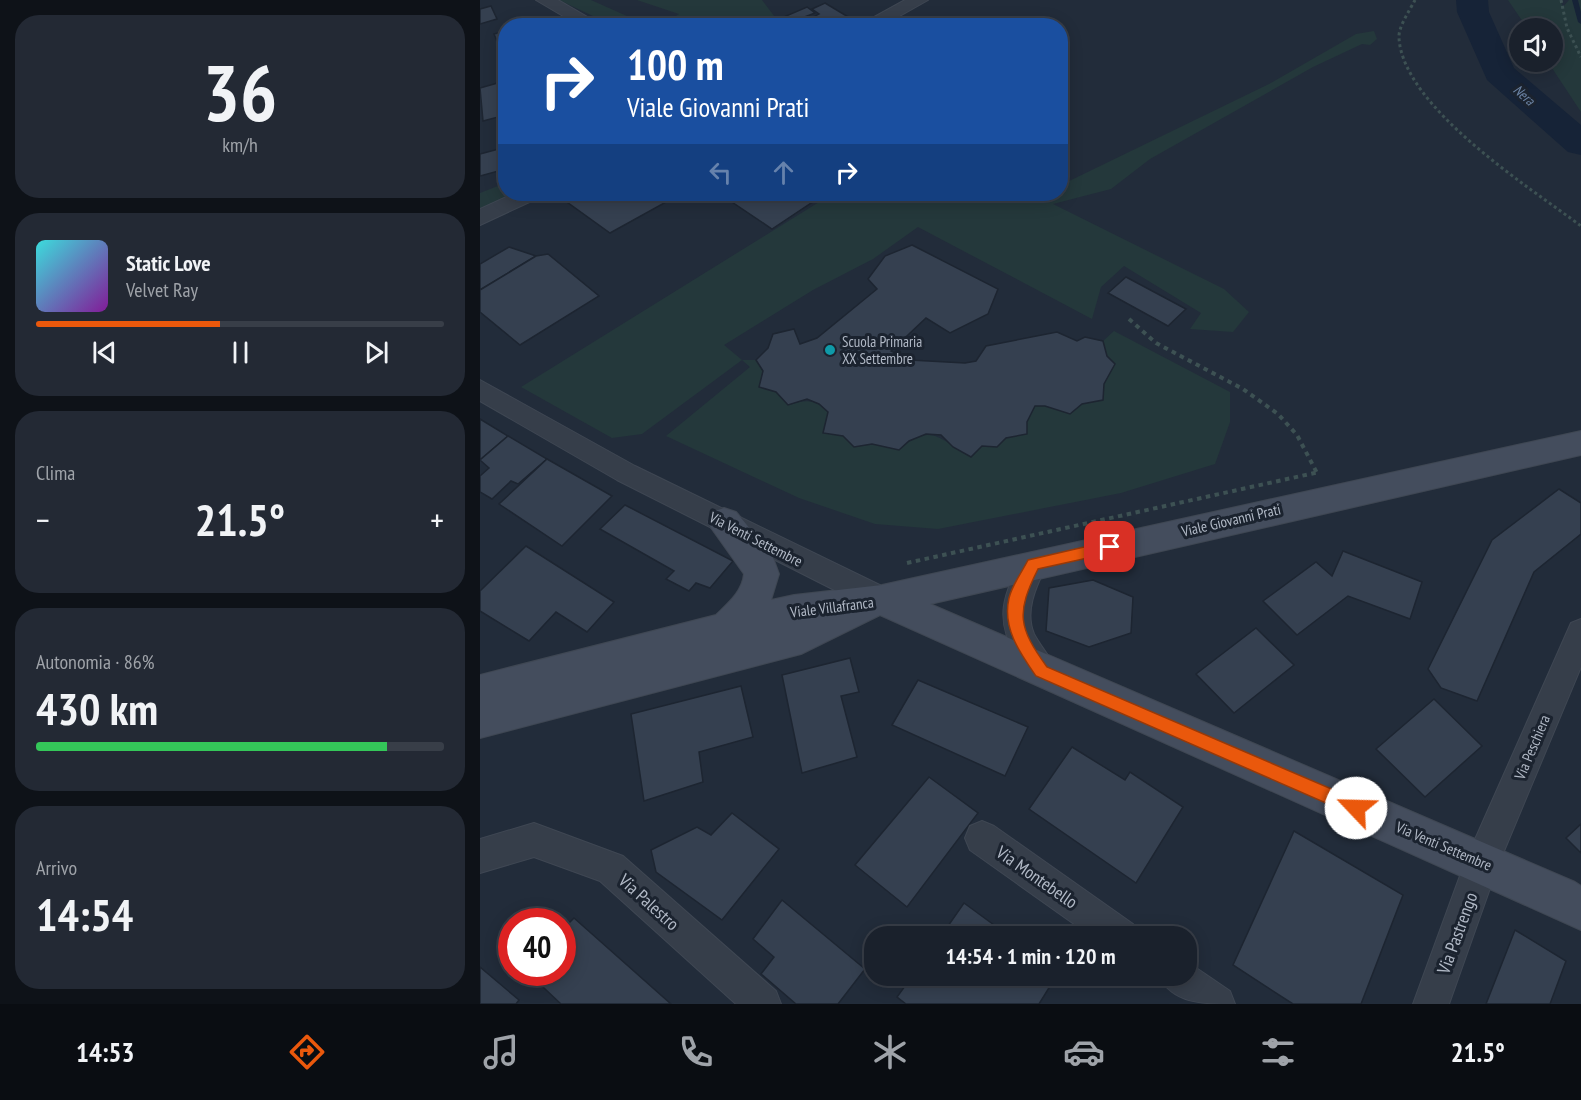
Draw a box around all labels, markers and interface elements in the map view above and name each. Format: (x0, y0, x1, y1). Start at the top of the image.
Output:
map controls (1509, 18, 1563, 72)
button: sound (1509, 18, 1563, 72)
text: 100 m (627, 37, 724, 92)
text: 36 (203, 42, 277, 143)
icon: right (528, 42, 606, 120)
water label: Nera (1510, 81, 1540, 110)
text: Viale Giovanni Prati (627, 90, 809, 124)
text: km/h (222, 132, 258, 158)
icon: left (704, 156, 737, 189)
icon: ahead (767, 156, 800, 189)
icon: right (830, 156, 863, 189)
text: Static Love (126, 249, 211, 277)
text: Velvet Ray (126, 277, 198, 303)
place label: Scuola Primaria XX Settembre (842, 332, 922, 368)
icon: previous (88, 336, 121, 369)
icon: pause (224, 336, 257, 369)
icon: next (360, 336, 393, 369)
marker: Scuola Primaria XX Settembre (823, 343, 837, 357)
text: Clima (36, 460, 75, 486)
text: 21.5° (195, 490, 285, 548)
text: − (36, 498, 50, 541)
text: + (430, 498, 444, 541)
street label: Viale Giovanni Prati (1179, 499, 1282, 541)
street label: Via Venti Settembre (705, 507, 806, 571)
pin (1084, 521, 1135, 572)
icon: arrive (1093, 530, 1126, 563)
street label: Viale Villafranca (788, 592, 875, 622)
text: Autonomia · 86% (36, 649, 154, 675)
text: 430 km (36, 679, 158, 737)
street label: Via Peschiera (1509, 712, 1554, 783)
position arrow (1324, 776, 1388, 840)
street label: Via Venti Settembre (1392, 817, 1495, 875)
street label: Via Montebello (991, 840, 1082, 914)
text: Arrivo (36, 855, 77, 881)
street label: Via Palestro (613, 868, 684, 935)
text: 14:54 (36, 885, 133, 943)
street label: Via Pastrengo (1431, 889, 1482, 978)
speed limit sign: 40 (498, 908, 576, 986)
text: 14:54 · 1 min · 120 m (945, 942, 1116, 970)
icon: directions (286, 1031, 328, 1073)
icon: music (480, 1031, 522, 1073)
icon: phone (675, 1031, 717, 1073)
icon: climate (869, 1031, 911, 1073)
icon: car (1063, 1031, 1105, 1073)
icon: filters (1257, 1031, 1299, 1073)
text: 14:53 (76, 1035, 134, 1069)
text: 21.5° (1451, 1035, 1505, 1069)

